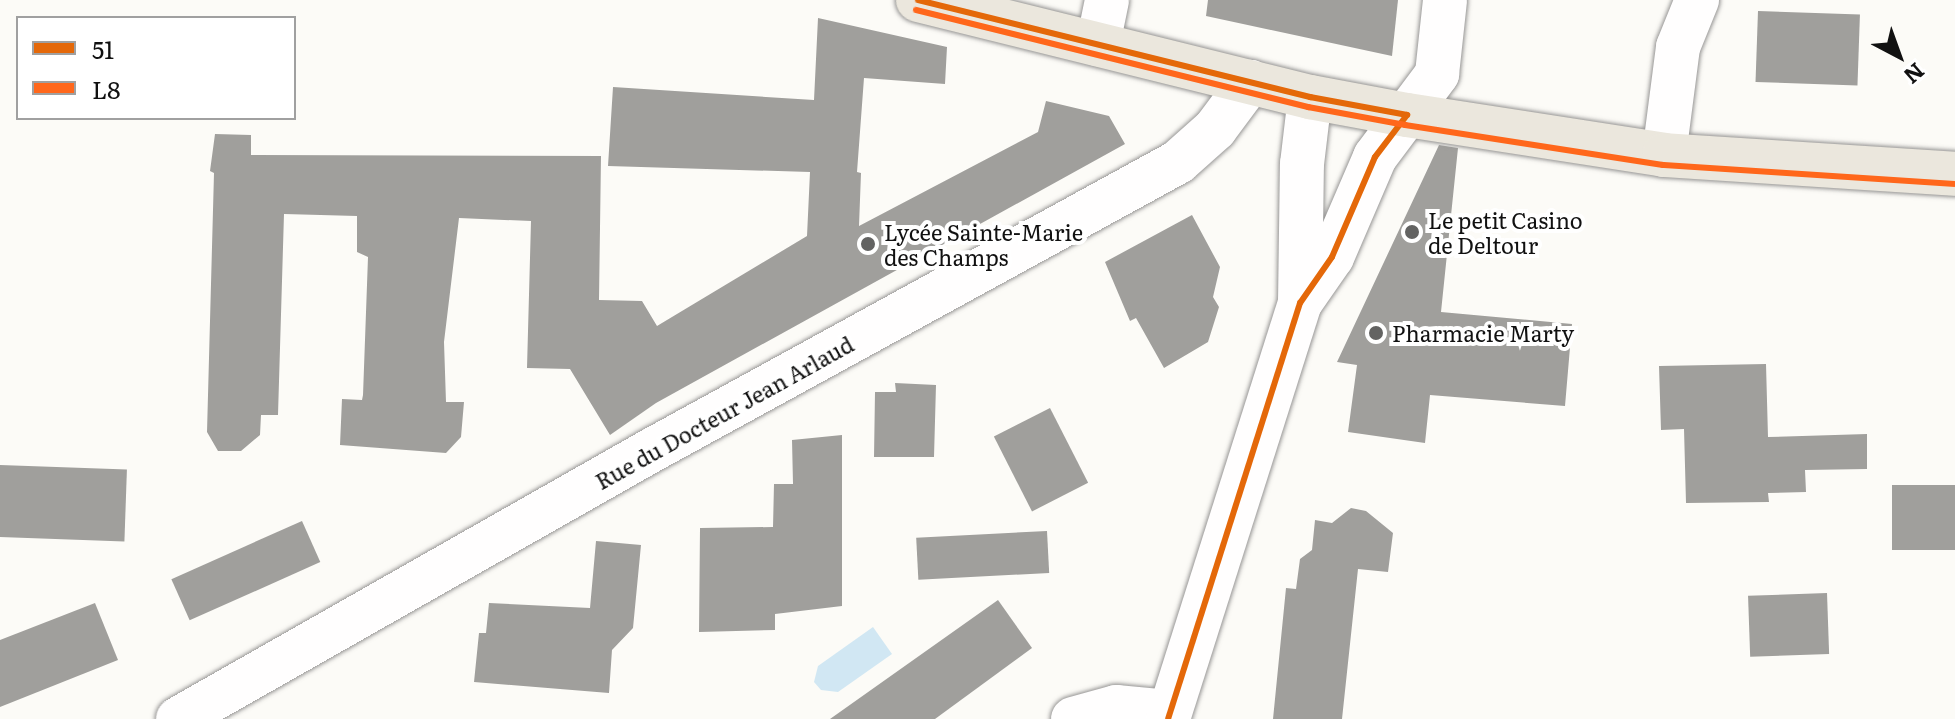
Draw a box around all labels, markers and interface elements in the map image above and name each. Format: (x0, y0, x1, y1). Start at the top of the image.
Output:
legend (16, 16, 296, 120)
north arrow (1859, 16, 1939, 96)
text: 51 (92, 31, 114, 66)
text: N (1897, 56, 1933, 93)
text: L8 (92, 71, 121, 106)
place label: Le petit Casino de Deltour (1428, 206, 1583, 258)
place label: Lycée Sainte-Marie des Champs (884, 218, 1083, 270)
marker: Le petit Casino de Deltour (1403, 223, 1421, 241)
marker: Lycée Sainte-Marie des Champs (859, 235, 877, 253)
place label: Pharmacie Marty (1392, 320, 1574, 346)
marker: Pharmacie Marty (1367, 324, 1385, 342)
street label: Rue du Docteur Jean Arlaud (590, 330, 858, 494)

